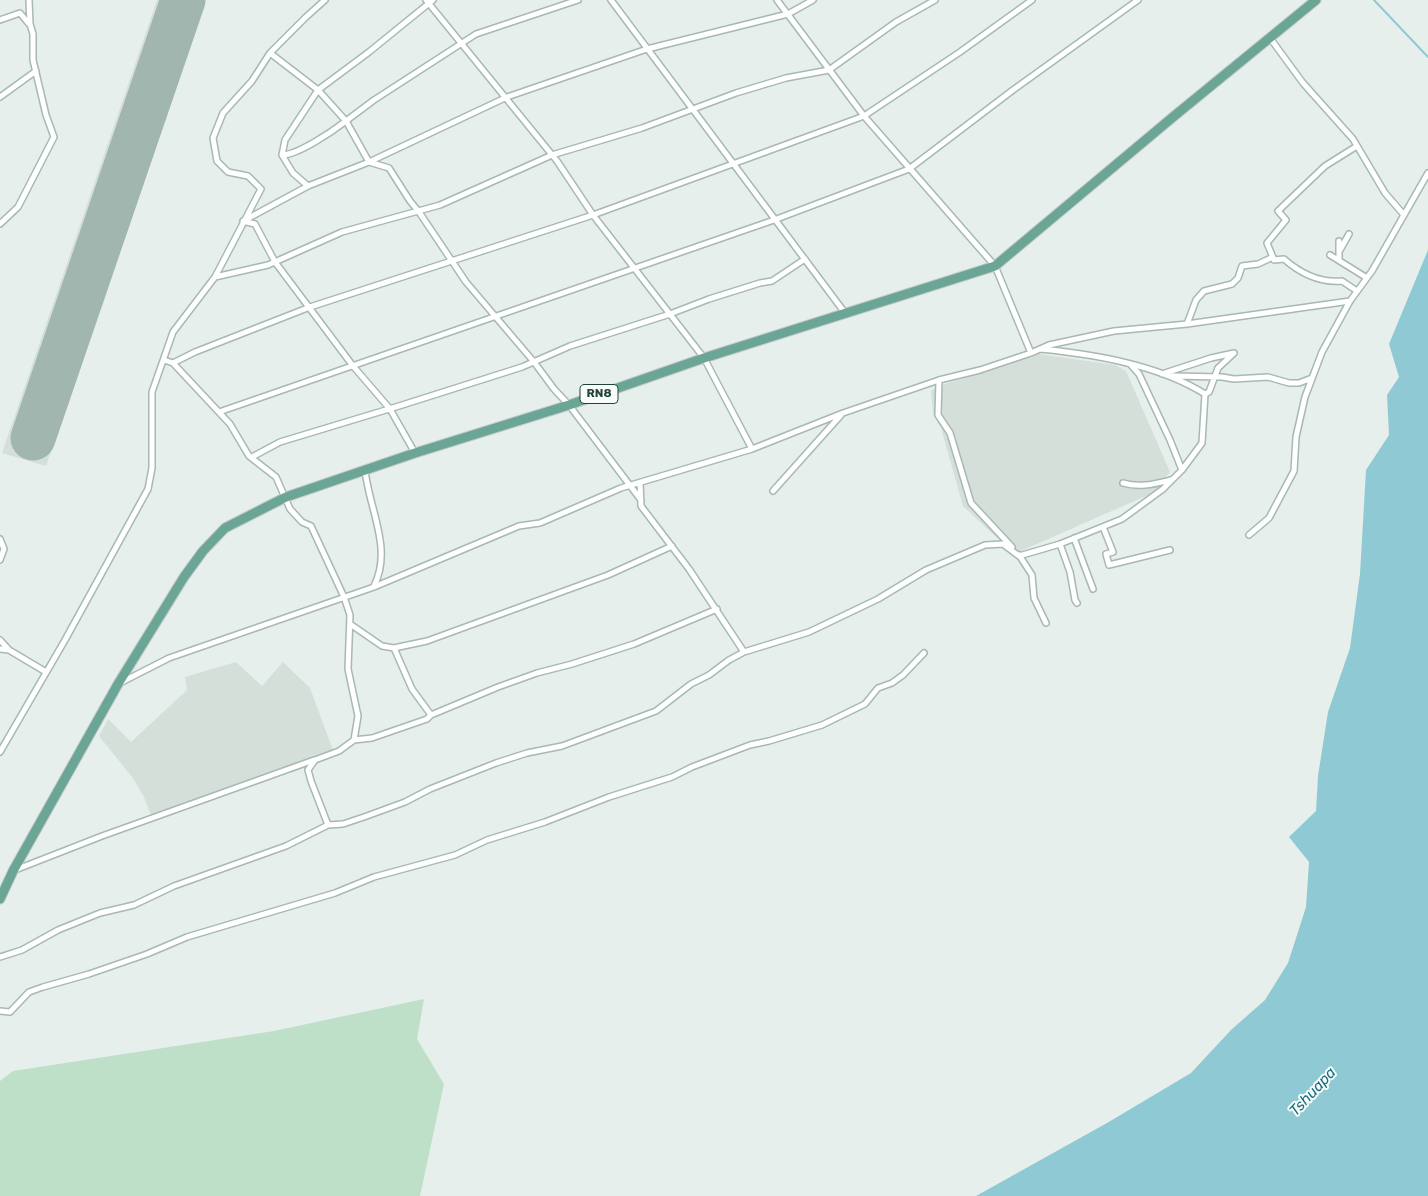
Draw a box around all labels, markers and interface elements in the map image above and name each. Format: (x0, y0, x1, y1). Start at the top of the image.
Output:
road number: RN8 (580, 384, 618, 404)
water label: Tshuapa (1286, 1064, 1340, 1120)

